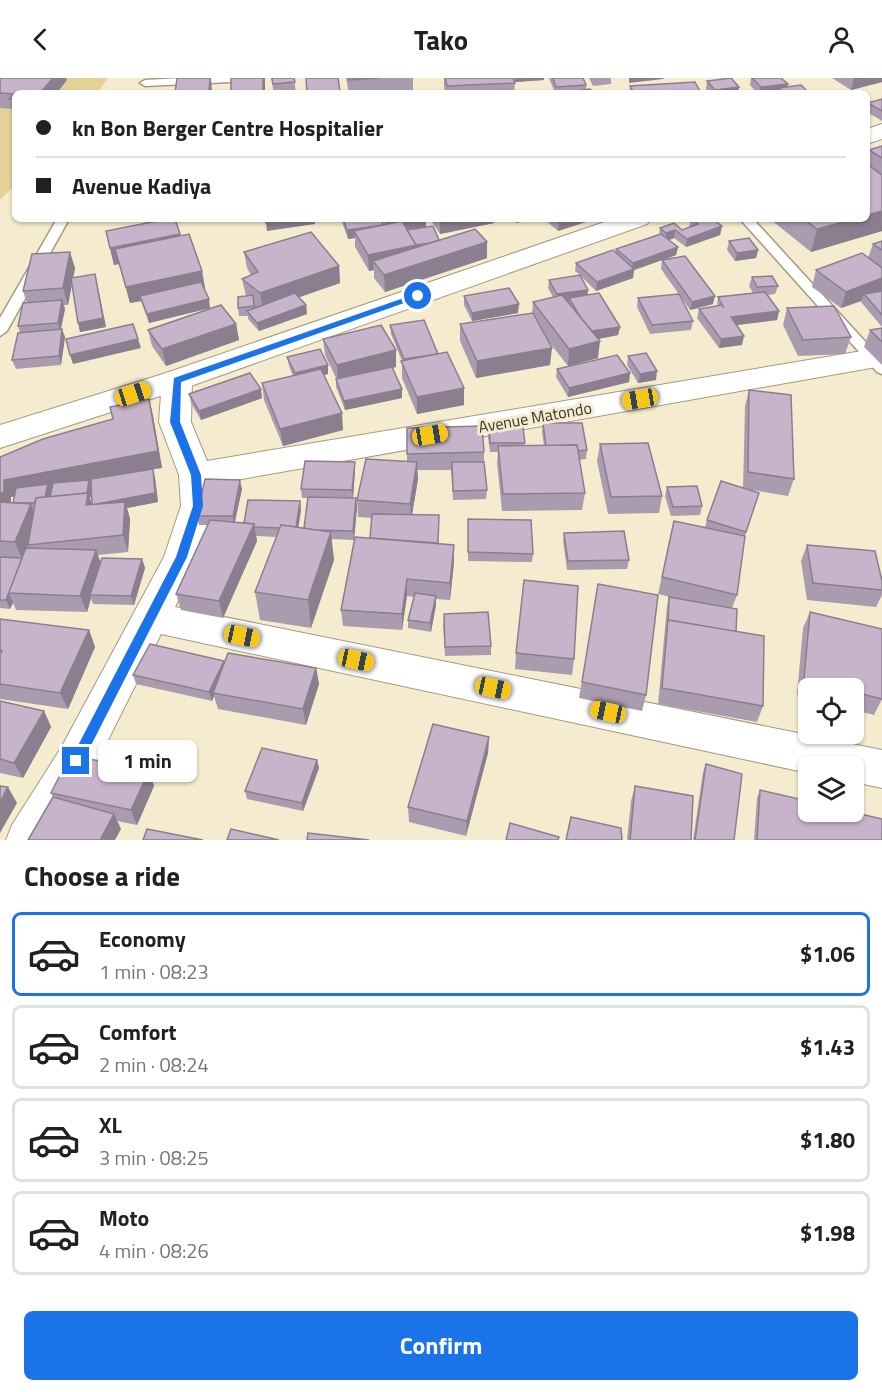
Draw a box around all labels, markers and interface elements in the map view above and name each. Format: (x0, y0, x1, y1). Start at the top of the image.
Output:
text: Tako (414, 19, 468, 60)
icon: back (24, 23, 57, 56)
icon: person (825, 23, 858, 56)
text: kn Bon Berger Centre Hospitalier (72, 111, 383, 145)
text: Avenue Kadiya (72, 169, 211, 203)
route start (404, 282, 431, 309)
car (113, 380, 153, 408)
car (621, 387, 659, 411)
street label: Avenue Matondo (476, 395, 594, 439)
car (411, 423, 449, 447)
car (223, 623, 261, 649)
car (337, 647, 375, 673)
car (474, 675, 512, 701)
map controls (798, 678, 864, 822)
button: locate (798, 678, 864, 744)
car (589, 699, 627, 725)
callout: 1 min (97, 740, 196, 782)
text: 1 min (123, 745, 172, 776)
route end (62, 747, 89, 774)
button: layers (798, 756, 864, 822)
text: Choose a ride (24, 855, 180, 896)
text: Economy (99, 922, 186, 956)
icon: car (27, 927, 81, 981)
text: $1.06 (800, 937, 855, 971)
text: 1 min · 08:23 (99, 956, 209, 987)
text: Comfort (99, 1015, 177, 1049)
icon: car (27, 1020, 81, 1074)
text: $1.43 (800, 1030, 855, 1064)
text: 2 min · 08:24 (99, 1049, 209, 1080)
text: XL (99, 1108, 122, 1142)
icon: car (27, 1113, 81, 1167)
text: $1.80 (800, 1123, 855, 1157)
text: 3 min · 08:25 (99, 1142, 209, 1173)
text: Moto (99, 1201, 149, 1235)
icon: car (27, 1206, 81, 1260)
text: $1.98 (800, 1216, 855, 1250)
text: 4 min · 08:26 (99, 1235, 209, 1266)
button: Confirm (24, 1311, 858, 1380)

